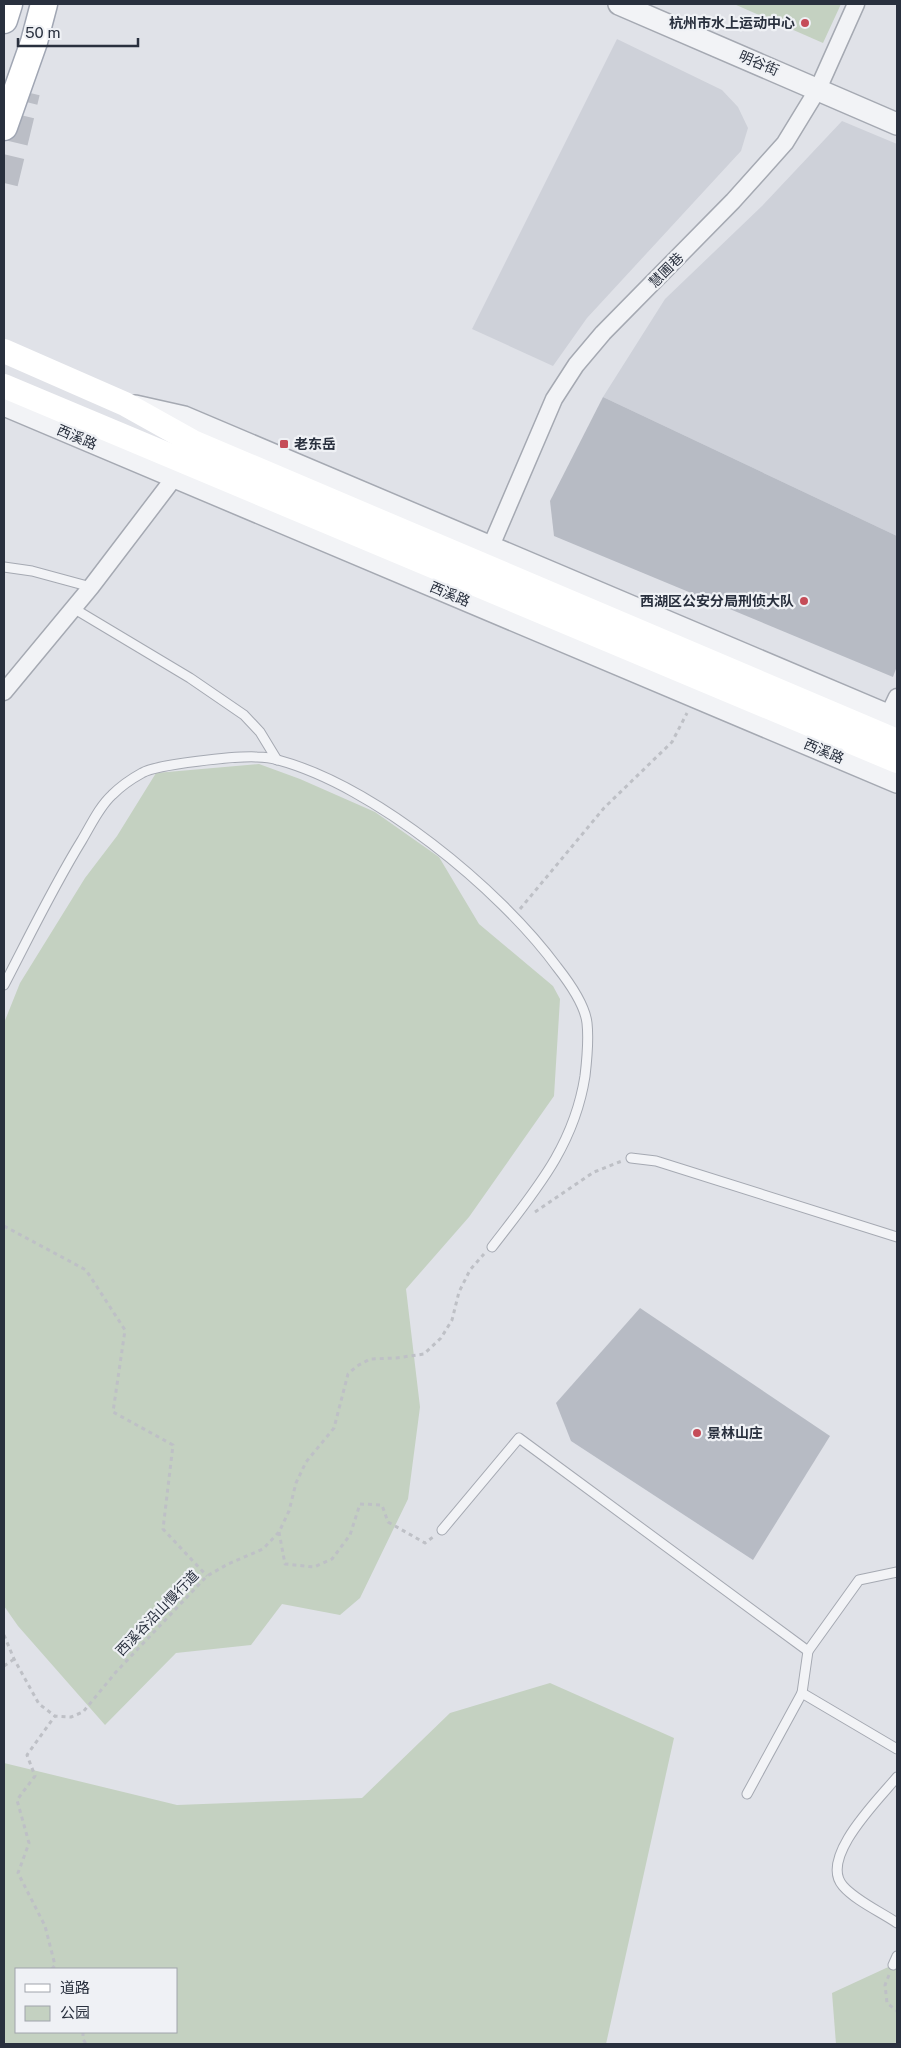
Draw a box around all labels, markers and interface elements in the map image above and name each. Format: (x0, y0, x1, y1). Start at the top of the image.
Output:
scale bar (18, 15, 138, 47)
place label: 杭州市水上运动中心 (669, 15, 795, 31)
marker: 杭州市水上运动中心 (799, 17, 811, 29)
text: 50 m (25, 24, 60, 41)
street label: 明谷街 (737, 47, 781, 79)
street label: 慧圃巷 (645, 249, 687, 291)
street label: 西溪路 (55, 421, 99, 453)
place label: 老东岳 (294, 436, 336, 452)
marker: 老东岳 (278, 438, 290, 450)
street label: 西溪路 (428, 578, 472, 610)
place label: 西湖区公安分局刑侦大队 (640, 593, 794, 609)
marker: 西湖区公安分局刑侦大队 (798, 595, 810, 607)
street label: 西溪路 (802, 735, 846, 767)
place label: 景林山庄 (707, 1425, 763, 1441)
marker: 景林山庄 (691, 1427, 703, 1439)
street label: 西溪谷沿山慢行道 (112, 1567, 202, 1659)
legend (15, 1968, 178, 2033)
text: 道路 (60, 1979, 90, 1996)
text: 公园 (60, 2004, 90, 2021)

